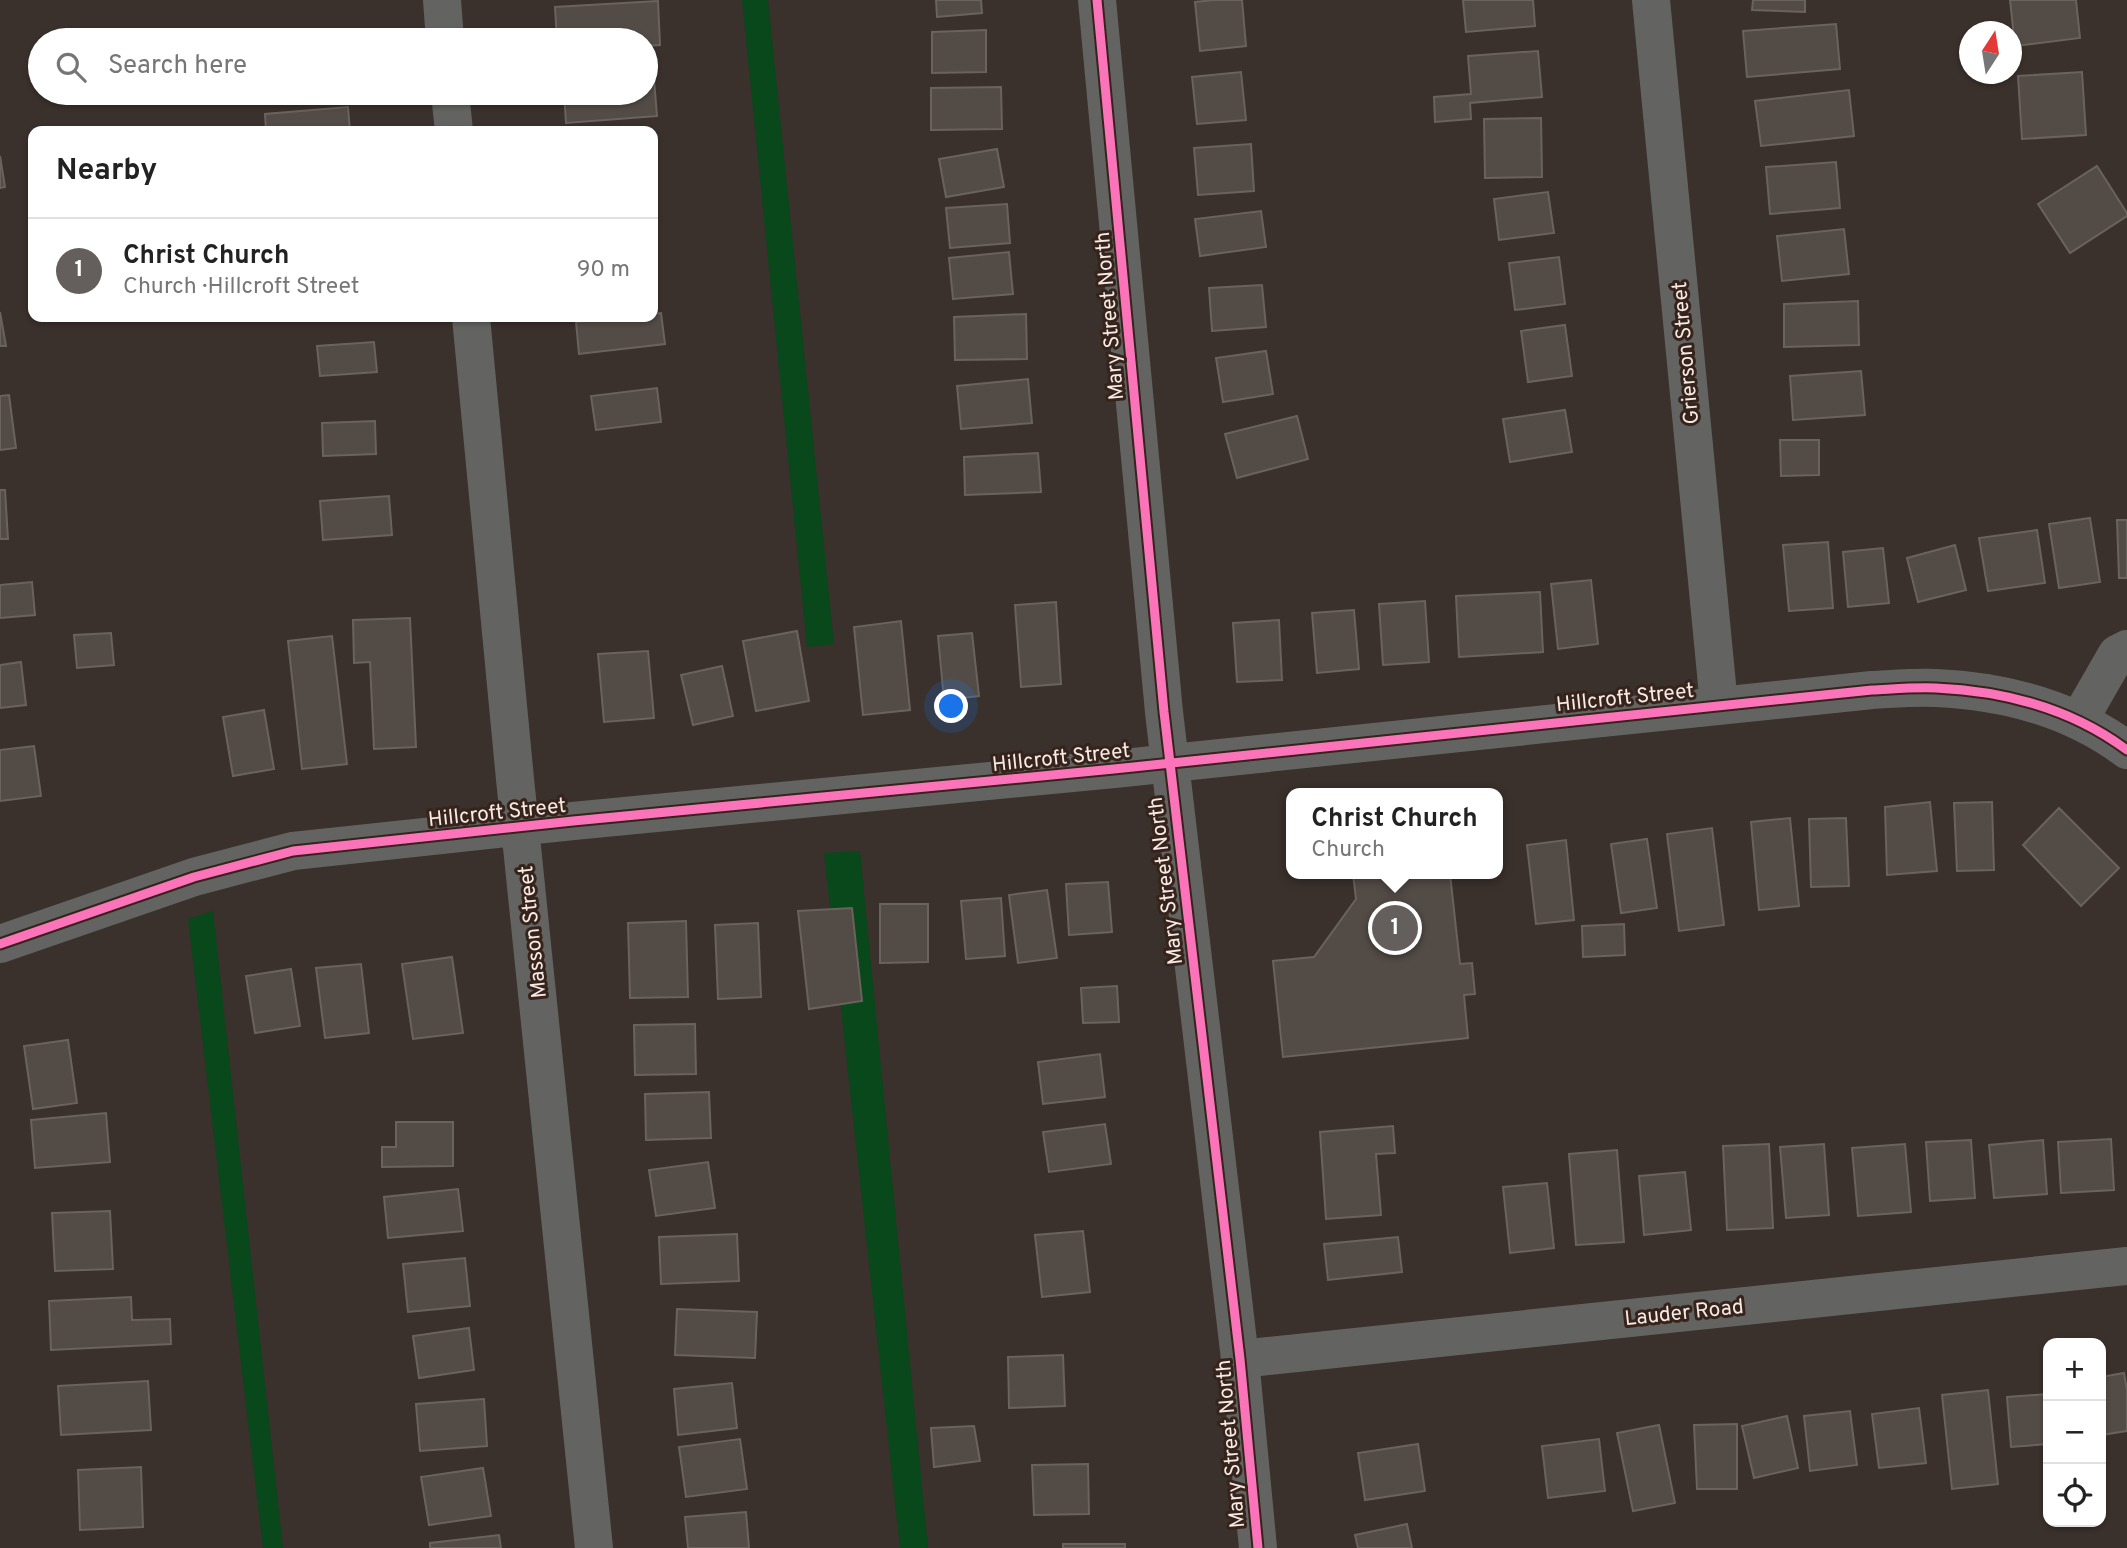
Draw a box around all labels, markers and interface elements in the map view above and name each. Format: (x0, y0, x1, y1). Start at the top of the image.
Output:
north arrow (1959, 21, 2022, 84)
search box (28, 28, 658, 105)
icon: search (52, 48, 90, 86)
text: Search here (108, 50, 247, 83)
text: Nearby (56, 153, 157, 190)
street label: Mary Street North (1090, 230, 1131, 401)
text: Christ Church (123, 240, 289, 273)
text: 1 (74, 256, 84, 285)
text: 90 m (577, 256, 630, 285)
text: Church · Hillcroft Street (123, 273, 359, 302)
street label: Grierson Street (1667, 280, 1706, 425)
street label: Hillcroft Street (1555, 678, 1695, 719)
your location (934, 689, 968, 723)
street label: Hillcroft Street (991, 738, 1131, 779)
popup (1286, 788, 1503, 879)
street label: Hillcroft Street (427, 793, 567, 834)
street label: Mary Street North (1143, 795, 1190, 966)
text: Christ Church (1311, 803, 1478, 836)
text: Church (1311, 836, 1385, 865)
street label: Masson Street (513, 864, 554, 999)
pin: 1 (1372, 902, 1418, 954)
street label: Lauder Road (1623, 1294, 1745, 1333)
map controls (2043, 1338, 2106, 1527)
button: + (2043, 1338, 2106, 1401)
street label: Mary Street North (1211, 1358, 1252, 1529)
button: − (2043, 1401, 2106, 1464)
button: locate (2043, 1464, 2106, 1527)

